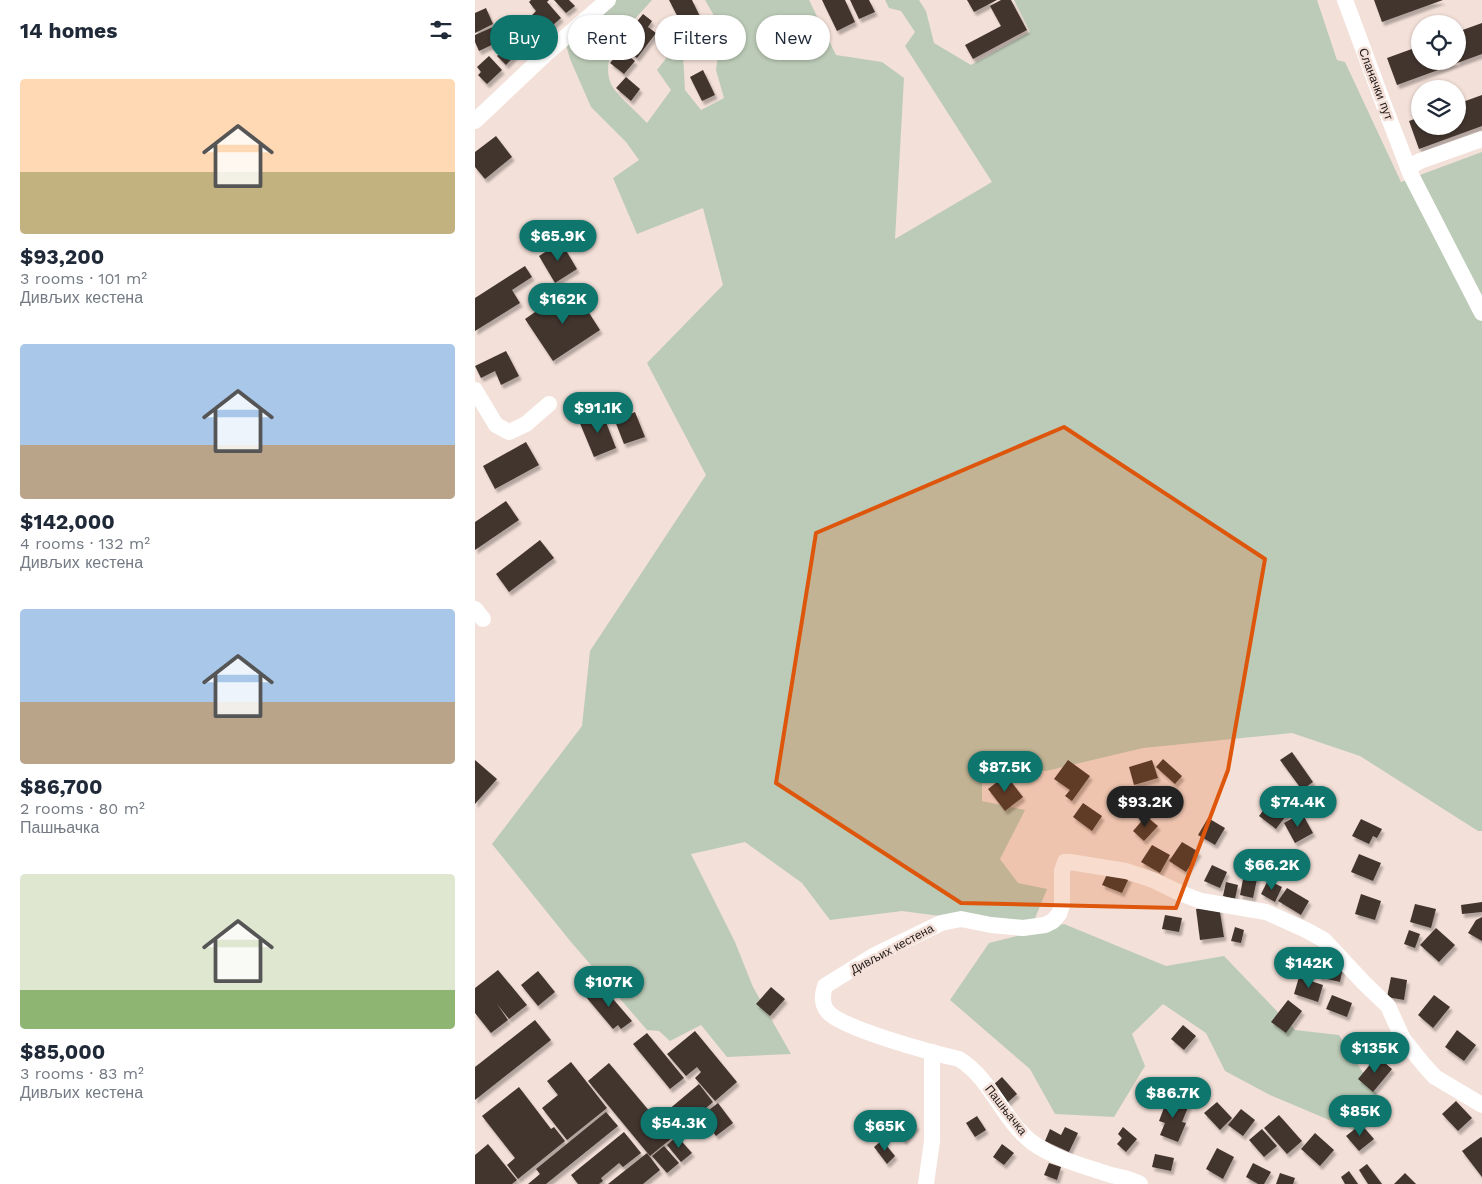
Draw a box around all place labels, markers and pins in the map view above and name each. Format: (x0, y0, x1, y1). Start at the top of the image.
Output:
pin: $65.9K (517, 220, 599, 262)
pin: $162K (528, 282, 598, 325)
pin: $91.1K (557, 392, 639, 434)
pin: $87.5K (964, 750, 1046, 793)
pin: $93.2K (1104, 786, 1186, 828)
pin: $74.4K (1257, 786, 1339, 828)
pin: $66.2K (1231, 848, 1313, 891)
pin: $142K (1274, 946, 1344, 989)
pin: $107K (574, 966, 644, 1008)
pin: $135K (1340, 1032, 1410, 1074)
pin: $86.7K (1132, 1076, 1214, 1119)
pin: $85K (1330, 1094, 1390, 1137)
pin: $54.3K (638, 1106, 720, 1149)
pin: $65K (855, 1110, 915, 1152)

